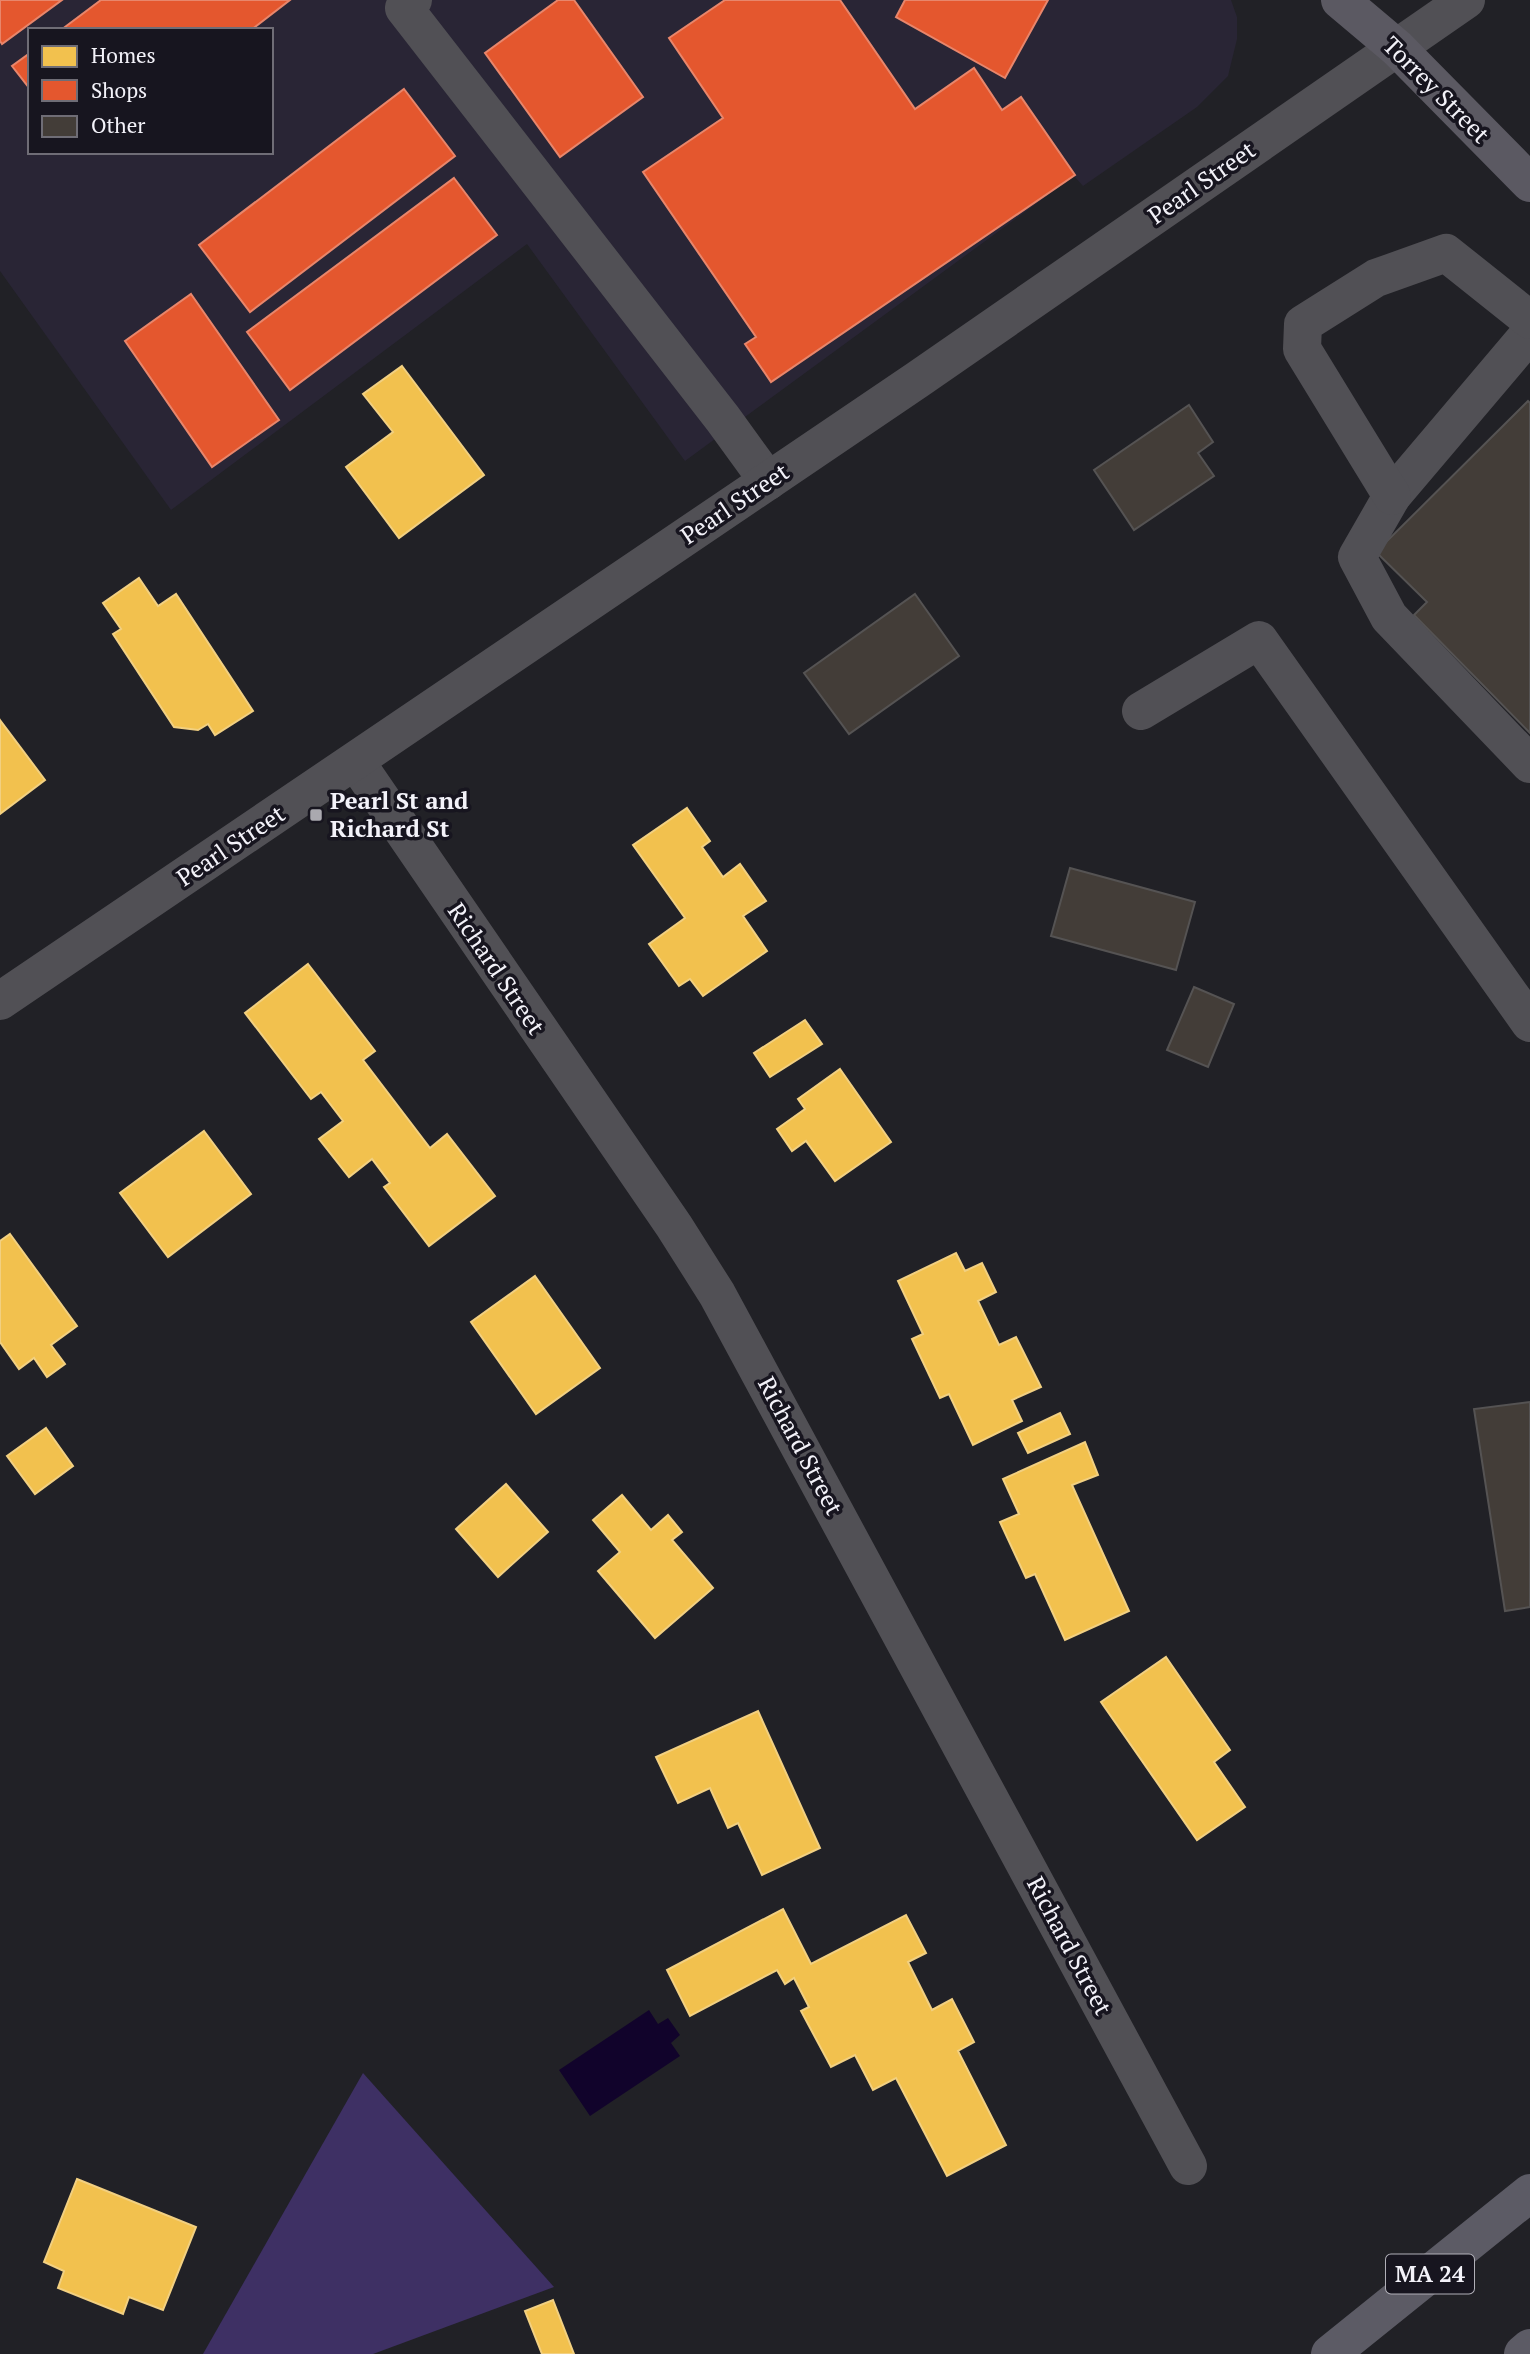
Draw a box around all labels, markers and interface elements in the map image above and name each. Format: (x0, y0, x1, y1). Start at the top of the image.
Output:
legend (28, 28, 273, 154)
street label: Torrey Street (1376, 29, 1497, 150)
text: Homes (91, 41, 156, 69)
text: Shops (91, 76, 147, 104)
text: Other (91, 111, 145, 139)
street label: Pearl Street (1141, 133, 1261, 231)
street label: Pearl Street (674, 455, 795, 551)
place label: Pearl St and Richard St (330, 784, 469, 844)
street label: Pearl Street (170, 797, 291, 893)
marker: Pearl St and Richard St (308, 807, 324, 823)
street label: Richard Street (441, 896, 553, 1041)
street label: Richard Street (751, 1371, 851, 1520)
street label: Richard Street (1020, 1871, 1120, 2020)
road number: MA 24 (1386, 2254, 1474, 2294)

